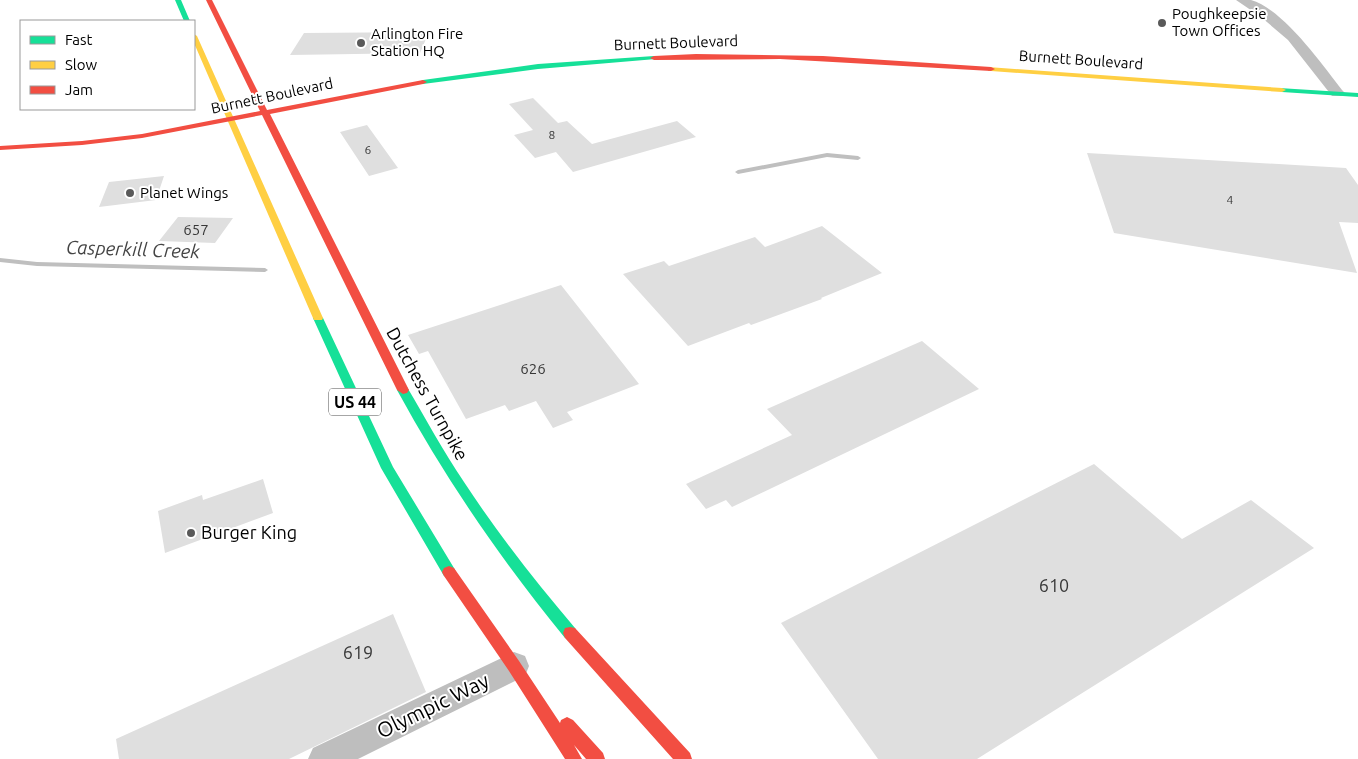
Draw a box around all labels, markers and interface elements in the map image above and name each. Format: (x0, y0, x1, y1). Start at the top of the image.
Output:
place label: Poughkeepsie Town Offices (1172, 5, 1266, 39)
marker: Poughkeepsie Town Offices (1156, 17, 1168, 29)
legend (20, 20, 195, 110)
place label: Arlington Fire Station HQ (371, 25, 463, 59)
text: Fast (65, 31, 93, 48)
street label: Burnett Boulevard (614, 32, 738, 53)
marker: Arlington Fire Station HQ (355, 37, 367, 49)
street label: Burnett Boulevard (1018, 47, 1144, 72)
text: Slow (65, 56, 98, 73)
street label: Burnett Boulevard (209, 74, 334, 117)
text: Jam (65, 81, 93, 98)
house number: 8 (549, 128, 556, 141)
house number: 6 (365, 143, 372, 156)
place label: Planet Wings (140, 184, 228, 201)
marker: Planet Wings (124, 187, 136, 199)
house number: 4 (1227, 193, 1234, 206)
house number: 657 (183, 221, 209, 238)
water label: Casperkill Creek (66, 236, 201, 262)
street label: Dutchess Turnpike (383, 324, 473, 463)
house number: 626 (520, 360, 546, 377)
road number: US 44 (329, 388, 381, 416)
place label: Burger King (201, 522, 297, 542)
marker: Burger King (185, 527, 197, 539)
house number: 610 (1039, 575, 1069, 595)
house number: 619 (343, 642, 373, 662)
street label: Olympic Way (373, 668, 493, 743)

